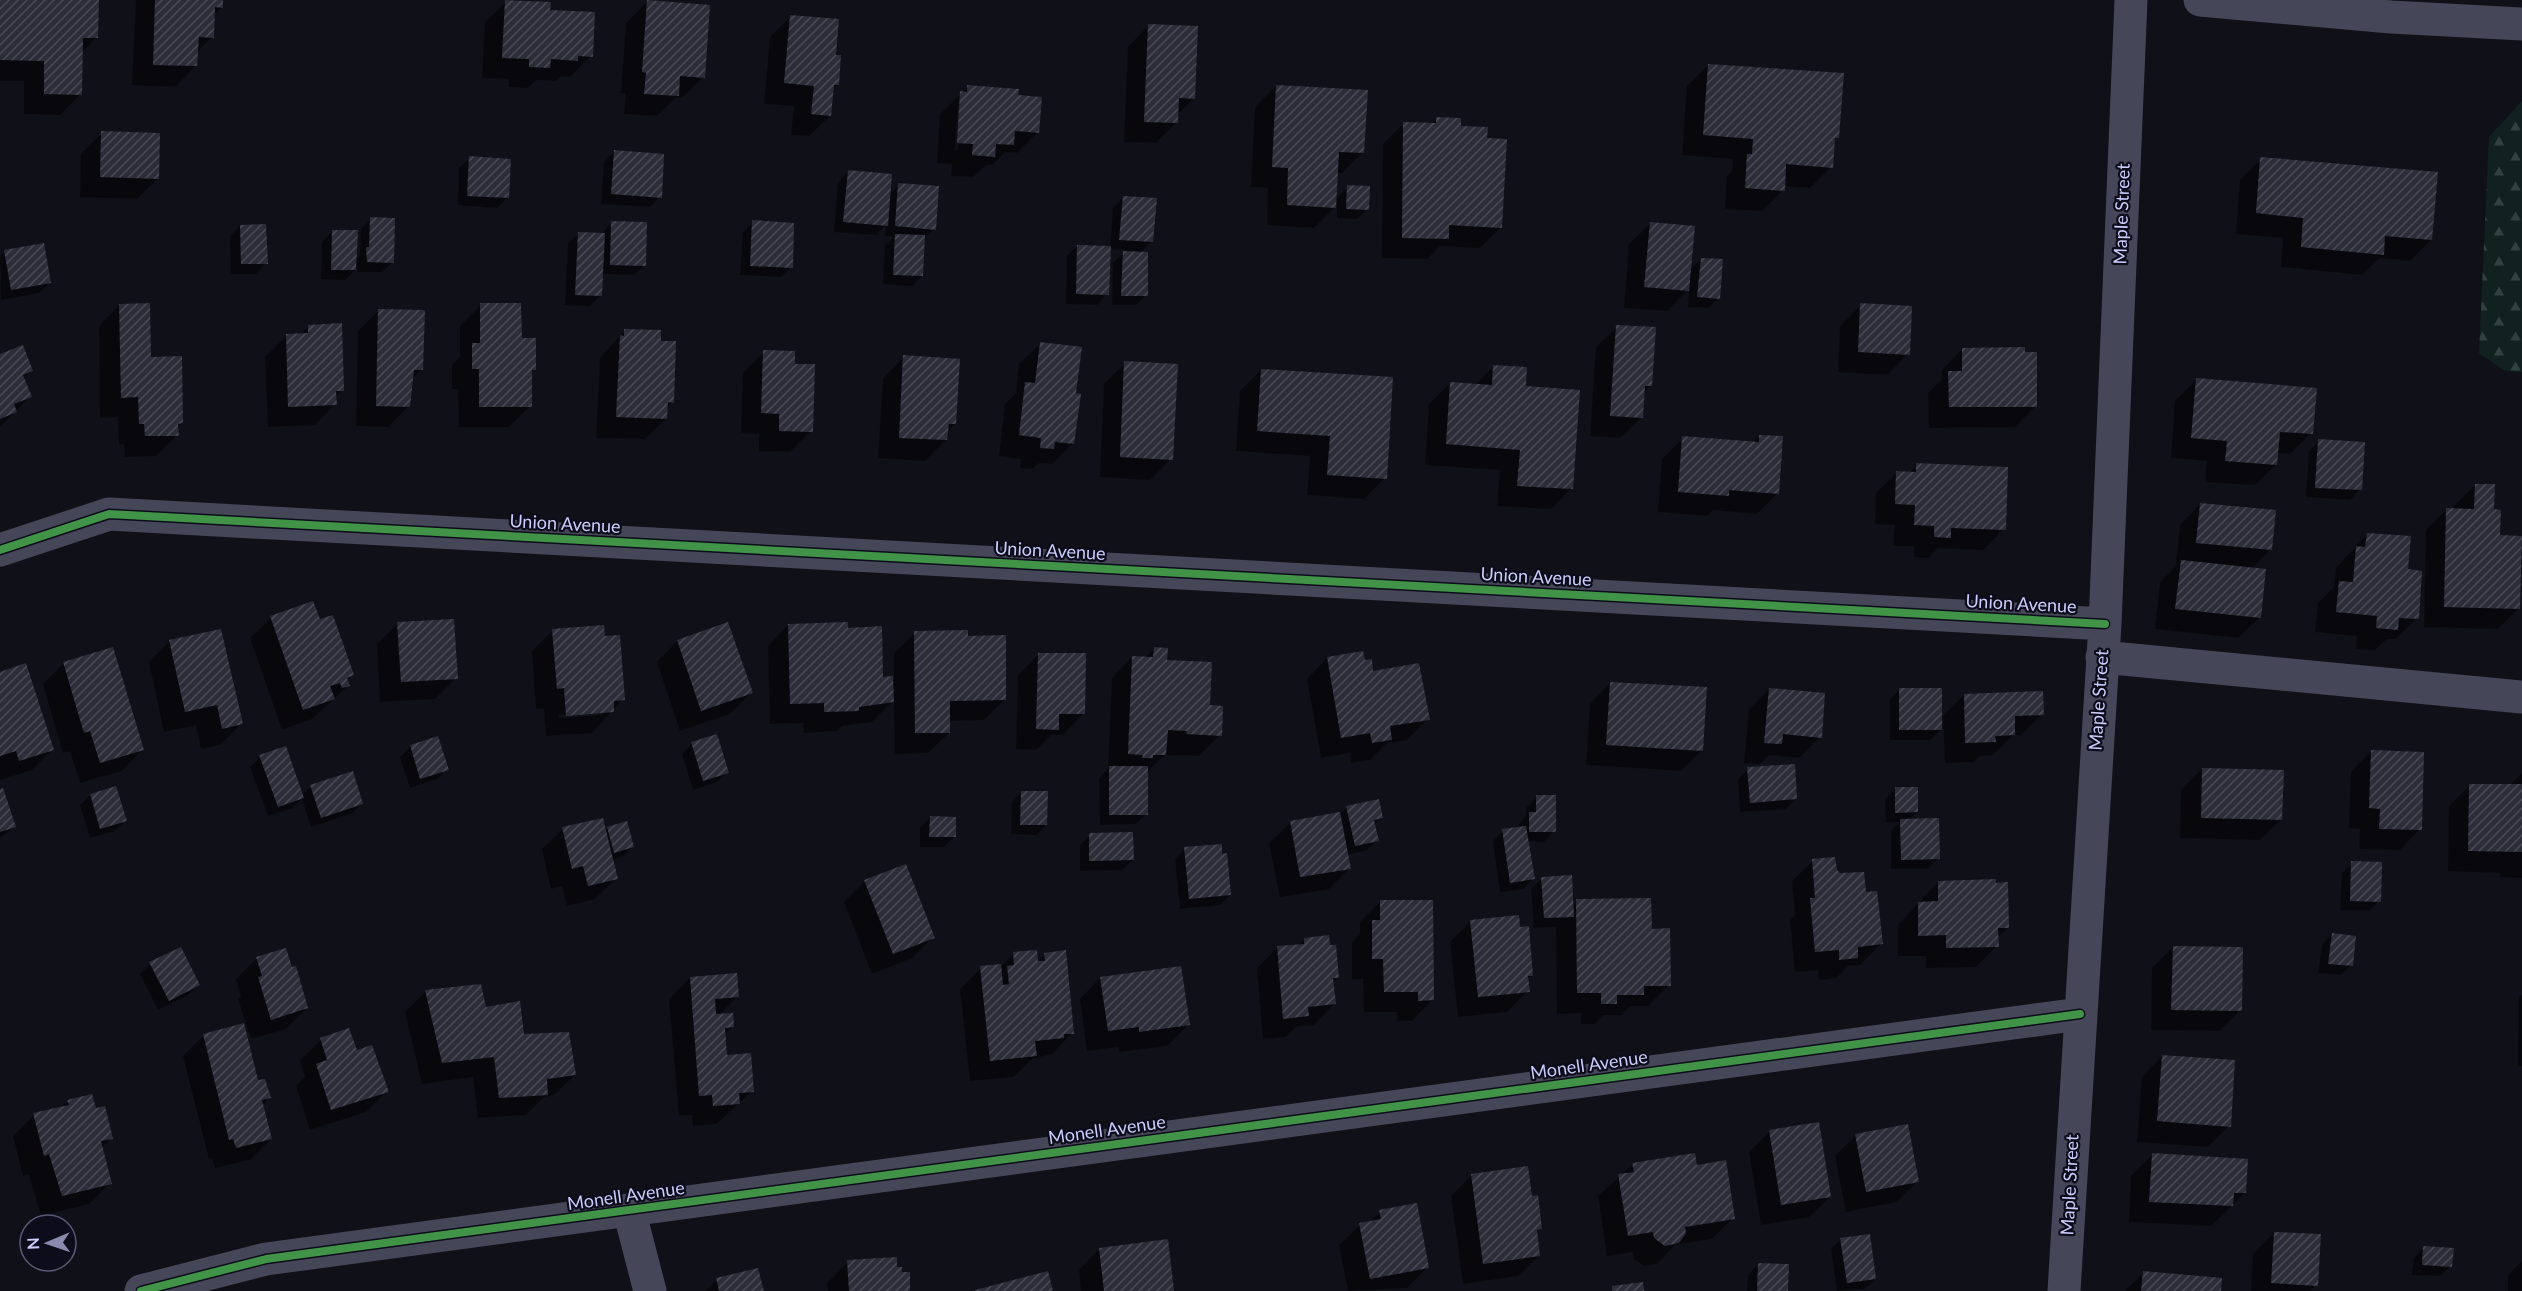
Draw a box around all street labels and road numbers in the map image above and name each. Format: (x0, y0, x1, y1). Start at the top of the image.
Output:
street label: Maple Street (2108, 162, 2134, 265)
street label: Union Avenue (509, 509, 621, 537)
street label: Union Avenue (994, 536, 1106, 564)
street label: Union Avenue (1480, 562, 1592, 590)
street label: Union Avenue (1965, 589, 2077, 617)
street label: Maple Street (2083, 648, 2113, 751)
street label: Monell Avenue (1529, 1045, 1649, 1083)
street label: Monell Avenue (1047, 1110, 1167, 1148)
street label: Maple Street (2055, 1133, 2083, 1236)
street label: Monell Avenue (566, 1176, 686, 1214)

